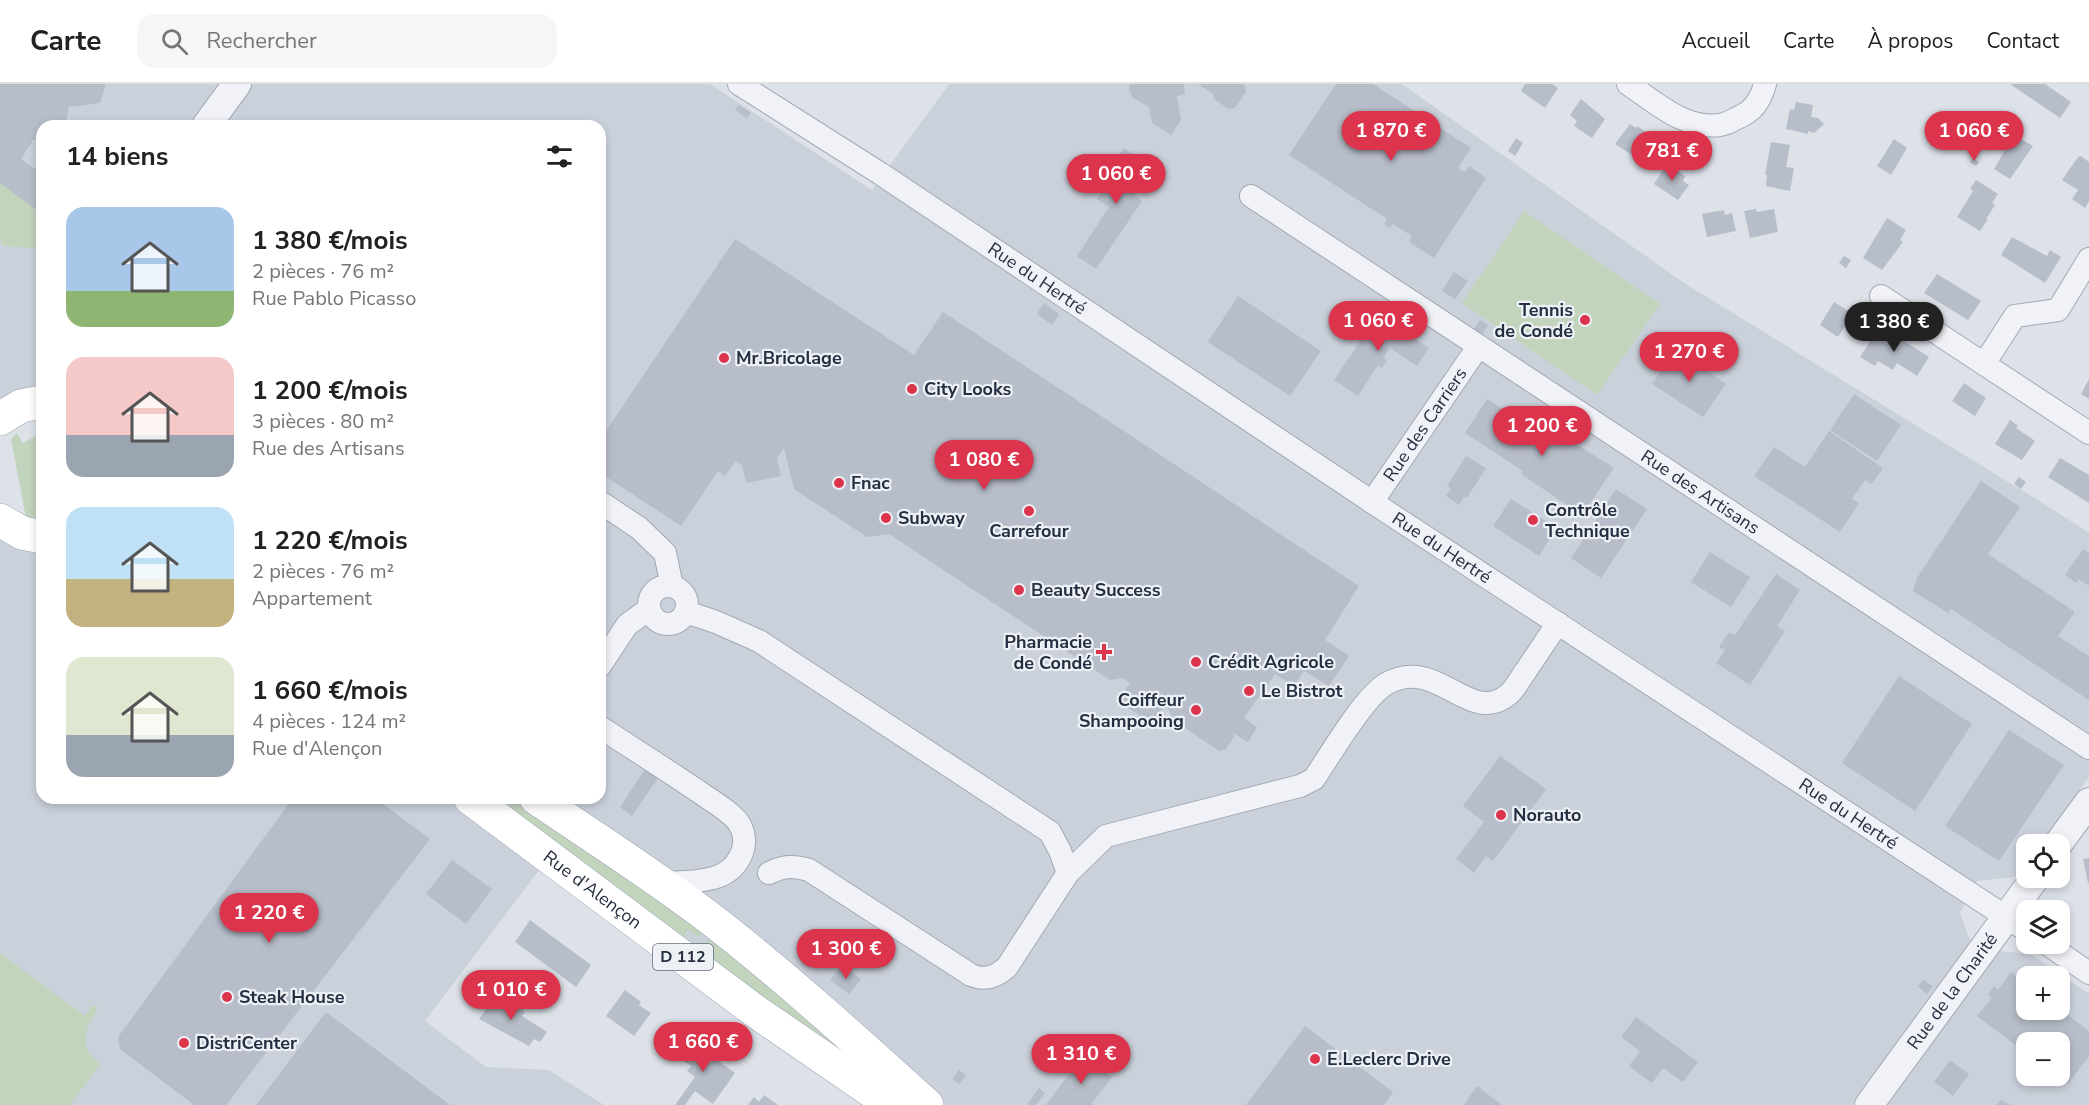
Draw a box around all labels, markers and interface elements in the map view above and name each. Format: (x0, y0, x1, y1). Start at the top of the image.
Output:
search box (137, 14, 557, 68)
text: Carte (30, 22, 101, 60)
icon: search (158, 25, 191, 58)
text: Rechercher (206, 26, 317, 56)
text: Accueil (1681, 27, 1750, 55)
text: Carte (1783, 27, 1834, 55)
text: À propos (1867, 27, 1953, 55)
text: Contact (1986, 27, 2059, 55)
pin: 1 870 € (1336, 111, 1446, 162)
pin: 1 060 € (1919, 111, 2029, 162)
text: 1 870 € (1356, 117, 1426, 144)
text: 1 060 € (1939, 117, 2009, 144)
pin: 781 € (1630, 131, 1714, 182)
text: 781 € (1645, 137, 1699, 164)
text: 14 biens (66, 139, 168, 174)
icon: filters (543, 140, 576, 173)
pin: 1 060 € (1061, 154, 1171, 205)
text: 1 060 € (1081, 160, 1151, 187)
text: 1 380 €/mois (252, 223, 408, 258)
icon: home (114, 231, 186, 303)
street label: Rue du Hertré (983, 237, 1091, 320)
text: 2 pièces · 76 m² (252, 258, 394, 285)
text: Rue Pablo Picasso (252, 285, 416, 312)
place label: Tennis de Condé (1495, 298, 1573, 343)
pin: 1 060 € (1323, 301, 1433, 352)
pin: 1 380 € (1839, 302, 1949, 353)
text: 1 060 € (1343, 307, 1413, 334)
text: 1 380 € (1859, 308, 1929, 335)
marker: Tennis de Condé (1578, 313, 1592, 327)
pin: 1 270 € (1634, 332, 1744, 383)
text: 1 270 € (1654, 338, 1724, 365)
place label: Mr.Bricolage (736, 346, 842, 370)
marker: Mr.Bricolage (717, 351, 731, 365)
street label: Rue des Carriers (1378, 363, 1472, 486)
text: 1 200 €/mois (252, 373, 408, 408)
place label: City Looks (924, 377, 1011, 401)
icon: home (114, 381, 186, 453)
marker: City Looks (905, 382, 919, 396)
pin: 1 200 € (1487, 406, 1597, 457)
text: 3 pièces · 80 m² (252, 408, 394, 435)
text: 1 200 € (1507, 412, 1577, 439)
text: Rue des Artisans (252, 435, 405, 462)
pin: 1 080 € (929, 440, 1039, 491)
street label: Rue des Artisans (1636, 444, 1764, 540)
text: 1 080 € (949, 446, 1019, 473)
place label: Fnac (851, 471, 890, 495)
marker: Fnac (832, 476, 846, 490)
place label: Contrôle Technique (1545, 498, 1630, 543)
marker: Carrefour (1022, 504, 1036, 518)
place label: Subway (898, 506, 965, 530)
street label: Rue du Hertré (1387, 506, 1496, 589)
marker: Subway (879, 511, 893, 525)
marker: Contrôle Technique (1526, 513, 1540, 527)
place label: Carrefour (989, 519, 1069, 543)
text: 1 220 €/mois (252, 523, 408, 558)
icon: home (114, 531, 186, 603)
text: 2 pièces · 76 m² (252, 558, 394, 585)
place label: Beauty Success (1031, 578, 1161, 602)
marker: Beauty Success (1012, 583, 1026, 597)
text: Appartement (252, 585, 372, 612)
place label: Pharmacie de Condé (1004, 630, 1092, 675)
marker: Pharmacie de Condé (1097, 645, 1111, 659)
place label: Crédit Agricole (1208, 650, 1334, 674)
marker: Crédit Agricole (1189, 655, 1203, 669)
text: 1 660 €/mois (252, 673, 408, 708)
place label: Le Bistrot (1261, 679, 1342, 703)
icon: home (114, 681, 186, 753)
marker: Le Bistrot (1242, 684, 1256, 698)
place label: Coiffeur Shampooing (1079, 688, 1184, 733)
marker: Coiffeur Shampooing (1189, 703, 1203, 717)
text: 4 pièces · 124 m² (252, 708, 406, 735)
text: Rue d'Alençon (252, 735, 382, 762)
street label: Rue du Hertré (1794, 773, 1903, 855)
place label: Norauto (1513, 803, 1581, 827)
marker: Norauto (1494, 808, 1508, 822)
map controls (2016, 834, 2070, 1086)
button: locate (2016, 834, 2070, 888)
street label: Rue d'Alençon (538, 845, 647, 934)
pin: 1 220 € (214, 893, 324, 944)
text: 1 220 € (234, 899, 304, 926)
button: layers (2016, 900, 2070, 954)
street label: Rue de la Charité (1902, 928, 2003, 1054)
pin: 1 300 € (791, 929, 901, 980)
text: 1 300 € (811, 935, 881, 962)
road number: D 112 (653, 944, 713, 970)
button: + (2016, 966, 2070, 1020)
pin: 1 010 € (456, 970, 566, 1021)
text: 1 010 € (476, 976, 546, 1003)
place label: Steak House (239, 985, 345, 1009)
marker: Steak House (220, 990, 234, 1004)
pin: 1 660 € (648, 1022, 758, 1073)
text: 1 660 € (668, 1028, 738, 1055)
place label: DistriCenter (196, 1031, 297, 1055)
button: − (2016, 1032, 2070, 1086)
pin: 1 310 € (1026, 1034, 1136, 1085)
marker: DistriCenter (177, 1036, 191, 1050)
text: 1 310 € (1046, 1040, 1116, 1067)
place label: E.Leclerc Drive (1327, 1047, 1451, 1071)
marker: E.Leclerc Drive (1308, 1052, 1322, 1066)

